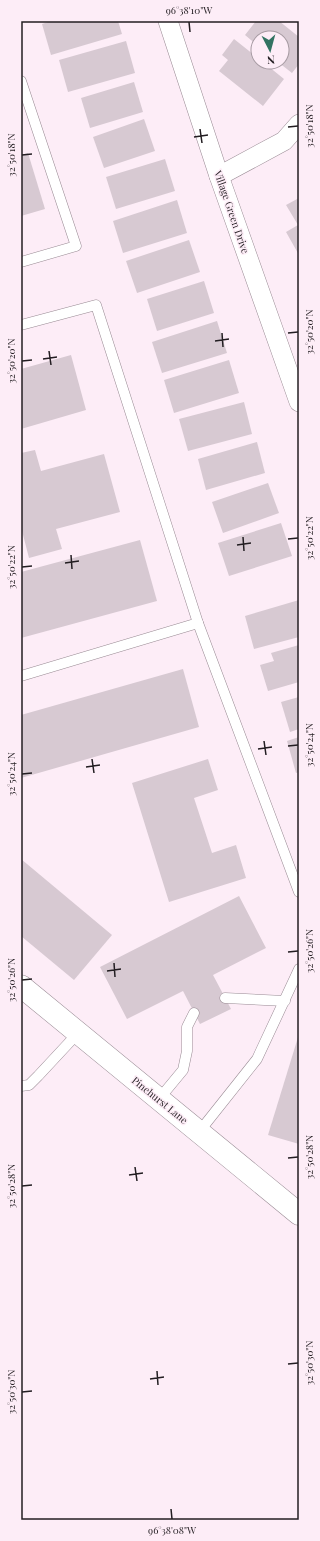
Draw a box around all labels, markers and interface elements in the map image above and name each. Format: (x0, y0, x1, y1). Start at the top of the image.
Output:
text: 96°38'10"W (166, 3, 213, 17)
north arrow (250, 30, 290, 70)
text: N (266, 53, 276, 68)
text: 32°50'18"N (302, 104, 316, 148)
text: 32°50'18"N (4, 133, 18, 177)
street label: Village Green Drive (211, 168, 253, 255)
text: 32°50'20"N (302, 309, 316, 355)
text: 32°50'20"N (4, 338, 18, 384)
text: 32°50'22"N (302, 516, 316, 560)
text: 32°50'22"N (4, 545, 18, 589)
text: 32°50'24"N (302, 723, 316, 767)
text: 32°50'24"N (4, 752, 18, 796)
text: 32°50'26"N (302, 929, 316, 973)
text: 32°50'26"N (4, 958, 18, 1002)
street label: Pinehurst Lane (129, 1073, 191, 1127)
text: 32°50'28"N (302, 1135, 316, 1179)
text: 32°50'28"N (4, 1164, 18, 1208)
text: 32°50'30"N (302, 1341, 316, 1385)
text: 32°50'30"N (4, 1370, 18, 1414)
text: 96°38'08"W (148, 1523, 197, 1537)

